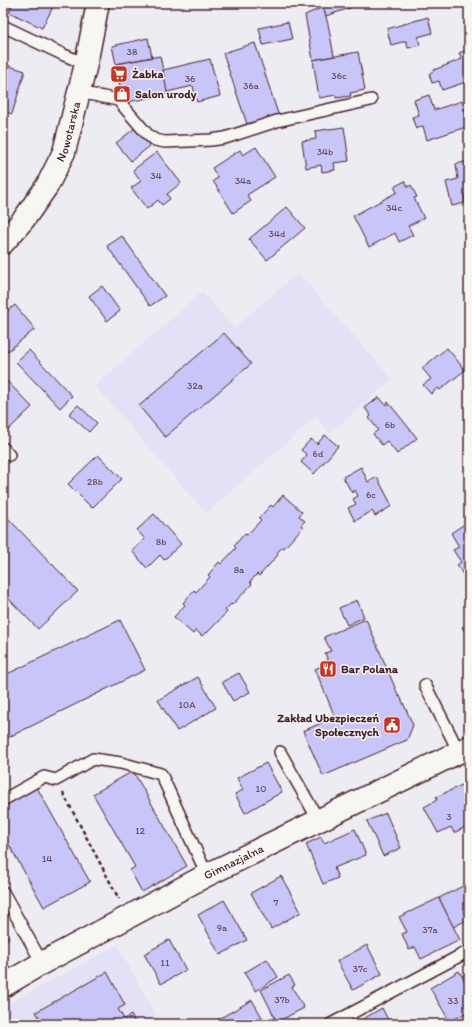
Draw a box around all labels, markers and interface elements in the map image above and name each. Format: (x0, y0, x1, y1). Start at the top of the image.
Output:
house number: 38 (127, 45, 138, 58)
supermarket icon: Żabka (109, 64, 129, 84)
place label: Żabka (132, 67, 163, 81)
house number: 36c (331, 69, 347, 82)
house number: 36 (185, 72, 195, 85)
house number: 36a (243, 79, 260, 92)
shop icon: Salon urody (112, 84, 132, 104)
place label: Salon urody (135, 87, 197, 102)
street label: Nowotarska (53, 99, 84, 164)
house number: 34b (317, 145, 333, 158)
house number: 34 (150, 169, 162, 182)
house number: 34a (235, 174, 252, 187)
house number: 34c (386, 201, 402, 214)
house number: 34d (269, 227, 286, 240)
house number: 32a (187, 379, 204, 392)
house number: 6b (385, 418, 395, 431)
house number: 6d (313, 447, 324, 460)
house number: 28b (87, 475, 103, 488)
house number: 6c (366, 488, 376, 501)
house number: 8b (156, 535, 166, 548)
house number: 8a (234, 563, 245, 576)
restaurant icon: Bar Polana (318, 659, 338, 679)
place label: Bar Polana (341, 662, 399, 676)
house number: 10A (178, 698, 196, 711)
place label: Zakład Ubezpieczeń Społecznych (277, 711, 380, 740)
public building icon: Zakład Ubezpieczeń Społecznych (382, 715, 402, 735)
house number: 10 (256, 782, 266, 795)
house number: 3 (446, 810, 452, 823)
house number: 12 (135, 824, 146, 837)
street label: Gimnazjalna (201, 841, 267, 883)
house number: 14 (42, 852, 52, 865)
house number: 7 (274, 896, 279, 909)
house number: 9a (217, 921, 228, 934)
house number: 37a (422, 923, 439, 936)
house number: 11 (160, 956, 170, 969)
house number: 37c (352, 962, 368, 975)
house number: 37b (274, 993, 290, 1006)
house number: 33 (448, 994, 459, 1007)

